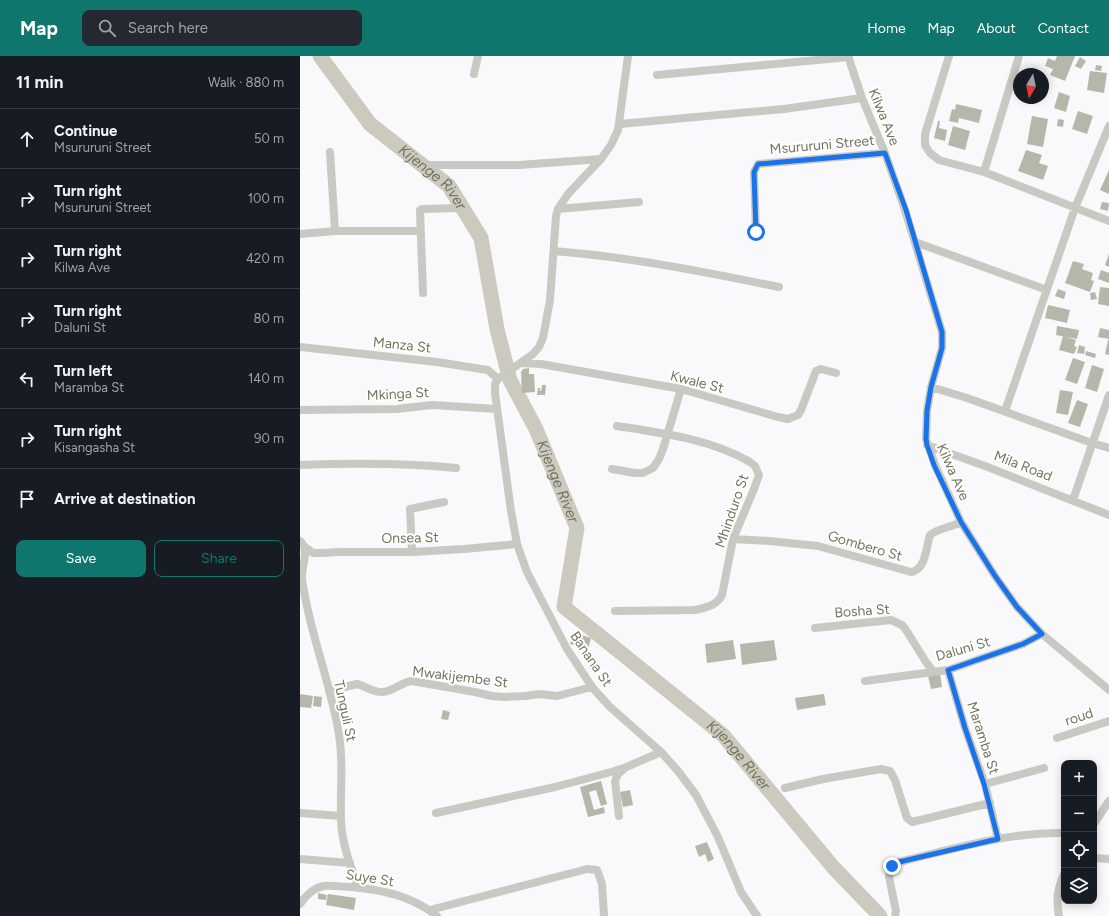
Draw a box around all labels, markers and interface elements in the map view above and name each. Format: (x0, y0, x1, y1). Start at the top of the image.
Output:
search box (82, 10, 362, 46)
text: Map (20, 17, 58, 40)
icon: search (96, 17, 118, 39)
text: Search here (128, 19, 208, 37)
text: Home (867, 20, 906, 37)
text: Map (928, 20, 955, 37)
text: About (977, 20, 1016, 37)
text: Contact (1038, 20, 1089, 37)
north arrow (1013, 68, 1049, 104)
text: 11 min (16, 72, 63, 92)
text: Walk · 880 m (208, 75, 284, 90)
street label: Kilwa Ave (865, 86, 903, 148)
text: Continue (54, 122, 117, 140)
icon: ahead (16, 128, 38, 150)
text: 50 m (254, 131, 284, 146)
street label: Msururuni Street (769, 132, 875, 158)
text: Msururuni Street (54, 140, 152, 155)
water label: Kijenge River (395, 141, 471, 214)
text: Turn right (54, 182, 122, 200)
icon: right (16, 188, 38, 210)
text: 100 m (248, 191, 284, 206)
text: Msururuni Street (54, 200, 152, 215)
route start (747, 223, 765, 241)
text: Turn right (54, 242, 122, 260)
icon: right (16, 248, 38, 270)
text: 420 m (246, 251, 284, 266)
text: Kilwa Ave (54, 260, 110, 275)
text: Turn right (54, 302, 122, 320)
icon: right (16, 308, 38, 330)
text: 80 m (253, 311, 284, 326)
text: Daluni St (54, 320, 106, 335)
street label: Manza St (372, 334, 432, 356)
text: Turn left (54, 362, 112, 380)
street label: Kwale St (669, 367, 725, 397)
icon: left (16, 368, 38, 390)
text: 140 m (248, 371, 284, 386)
text: Maramba St (54, 380, 124, 395)
street label: Mkinga St (366, 384, 430, 404)
text: Turn right (54, 422, 122, 440)
icon: right (16, 428, 38, 450)
text: 90 m (254, 431, 284, 446)
water label: Kijenge River (533, 437, 583, 526)
text: Kisangasha St (54, 440, 135, 455)
street label: Kilwa Ave (933, 441, 973, 503)
street label: Mila Road (991, 447, 1055, 485)
street label: Mhinduro St (711, 472, 753, 550)
icon: arrive (16, 488, 38, 510)
text: Arrive at destination (54, 490, 195, 508)
street label: Gombero St (826, 527, 904, 565)
street label: Onsea St (381, 529, 439, 547)
button: Save (16, 540, 146, 577)
button: Share (154, 540, 284, 577)
street label: Bosha St (834, 601, 890, 621)
street label: Banana St (566, 628, 616, 690)
street label: Daluni St (934, 633, 992, 665)
street label: Mwakijembe St (411, 663, 509, 691)
street label: Tunguli St (330, 679, 360, 743)
street label: Maramba St (963, 699, 1003, 777)
street label: roud (1063, 704, 1095, 730)
water label: Kijenge River (703, 716, 775, 795)
map controls (1061, 760, 1097, 904)
button: + (1061, 760, 1097, 796)
button: − (1061, 796, 1097, 832)
button: locate (1061, 832, 1097, 868)
route end (883, 857, 901, 875)
street label: Suye St (345, 866, 395, 890)
button: layers (1061, 868, 1097, 904)

